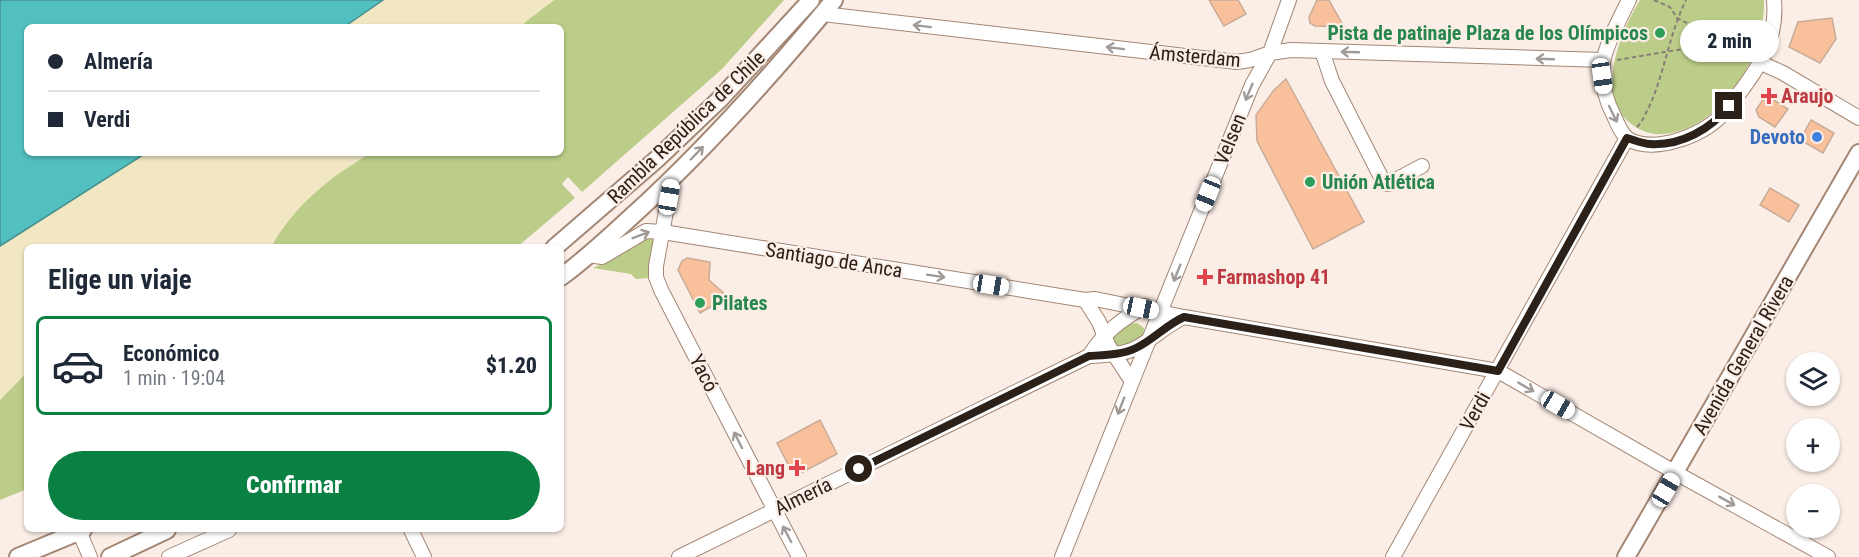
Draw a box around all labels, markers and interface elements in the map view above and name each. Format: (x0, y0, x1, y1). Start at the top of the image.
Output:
callout: 2 min (1680, 19, 1778, 61)
one-way arrow (912, 20, 932, 31)
place label: Pista de patinaje Plaza de los Olímpicos (1327, 21, 1648, 45)
marker: Pista de patinaje Plaza de los Olímpicos (1653, 26, 1667, 40)
text: 2 min (1707, 29, 1752, 53)
street label: Ámsterdam (1148, 40, 1242, 72)
one-way arrow (1106, 43, 1126, 54)
street label: Rambla República de Chile (602, 46, 770, 208)
one-way arrow (1340, 47, 1360, 58)
text: Almería (84, 49, 153, 74)
one-way arrow (1535, 53, 1555, 64)
car (1591, 57, 1613, 95)
one-way arrow (1243, 82, 1254, 100)
place label: Araujo (1781, 84, 1833, 108)
marker: Araujo (1762, 89, 1776, 103)
route end (1715, 92, 1742, 119)
one-way arrow (1607, 105, 1619, 123)
text: Verdi (84, 107, 130, 132)
street label: Velsen (1209, 110, 1251, 168)
place label: Devoto (1750, 125, 1805, 149)
marker: Devoto (1810, 130, 1824, 144)
one-way arrow (690, 145, 705, 160)
place label: Unión Atlética (1322, 170, 1435, 194)
car (1193, 174, 1223, 214)
marker: Unión Atlética (1303, 175, 1317, 189)
car (657, 178, 681, 216)
one-way arrow (631, 229, 650, 240)
street label: Santiago de Anca (764, 237, 904, 283)
one-way arrow (1171, 263, 1182, 281)
text: Elige un viaje (48, 264, 192, 296)
place label: Farmashop 41 (1217, 265, 1330, 289)
marker: Farmashop 41 (1198, 270, 1212, 284)
one-way arrow (926, 271, 946, 282)
street label: Avenida General Rivera (1688, 271, 1798, 439)
car (972, 273, 1010, 297)
place label: Pilates (712, 291, 768, 315)
car (1122, 295, 1160, 321)
marker: Pilates (693, 296, 707, 310)
icon: car (51, 339, 105, 393)
text: Económico (123, 341, 219, 366)
street label: Yacó (685, 350, 723, 396)
map controls (1786, 352, 1840, 538)
button: layers (1786, 352, 1840, 406)
text: $1.20 (486, 353, 537, 378)
text: 1 min · 19:04 (123, 366, 225, 390)
one-way arrow (1517, 381, 1534, 393)
street label: Verdi (1455, 387, 1495, 435)
car (1538, 388, 1578, 422)
one-way arrow (1115, 396, 1126, 415)
button: + (1786, 418, 1840, 472)
one-way arrow (732, 431, 743, 449)
button: Confirmar (48, 451, 540, 520)
route start (845, 455, 872, 482)
place label: Lang (746, 456, 785, 480)
marker: Lang (790, 461, 804, 475)
car (1649, 470, 1683, 510)
street label: Almería (770, 472, 836, 520)
button: − (1786, 484, 1840, 538)
one-way arrow (1718, 495, 1735, 507)
one-way arrow (781, 525, 792, 543)

